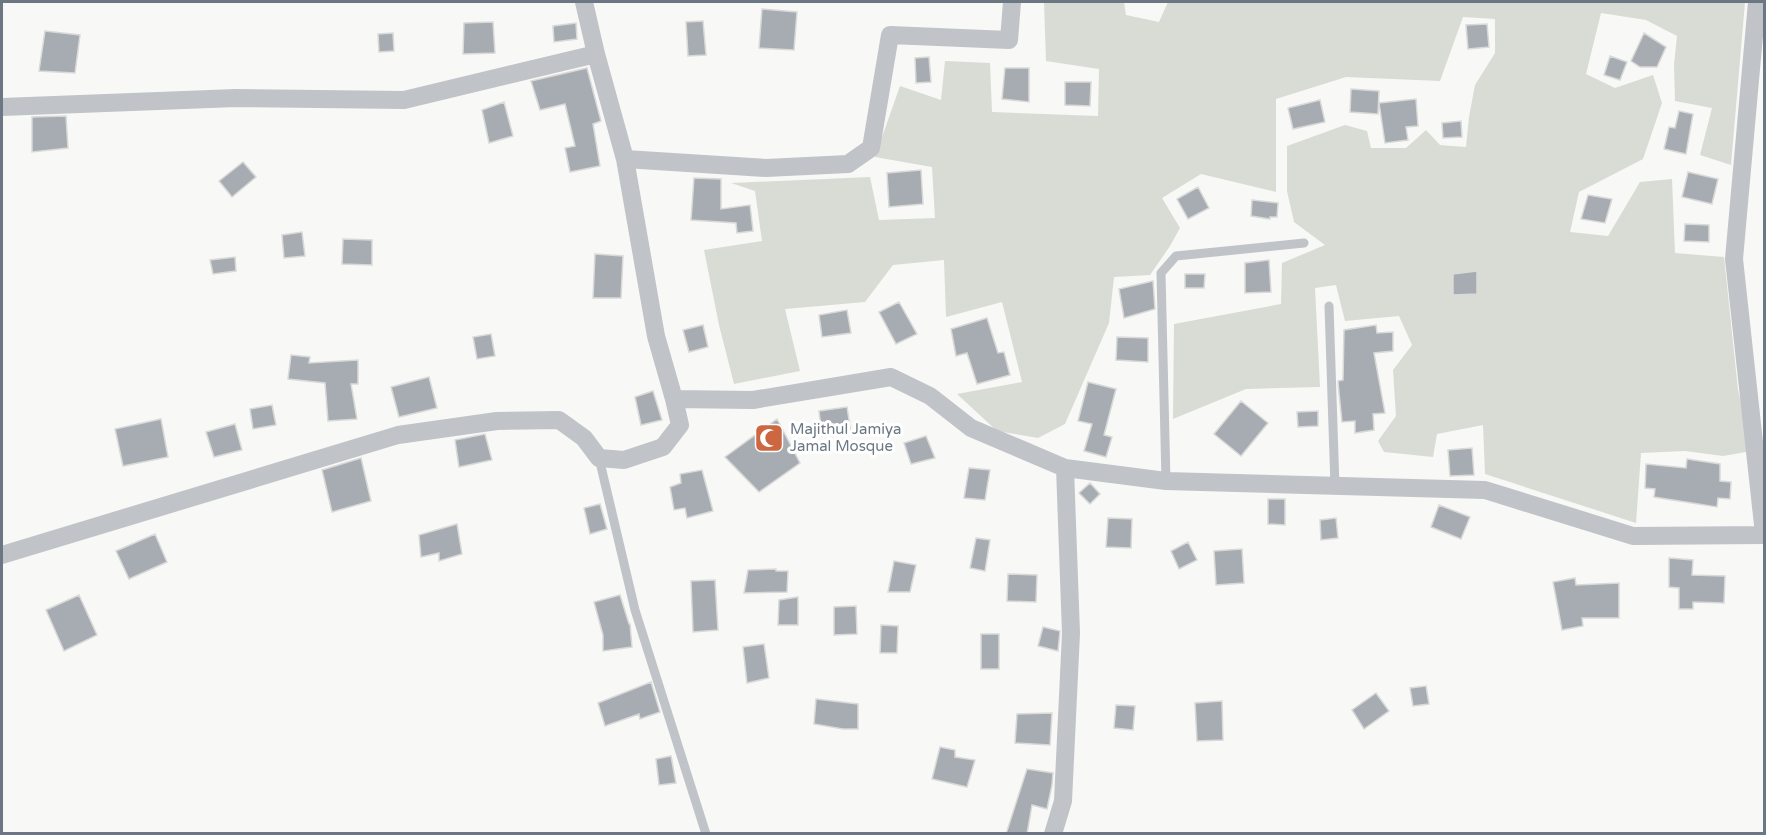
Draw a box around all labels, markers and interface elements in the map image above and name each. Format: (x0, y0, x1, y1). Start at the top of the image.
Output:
place label: Majithul Jamiya Jamal Mosque (790, 420, 901, 455)
mosque icon: Majithul Jamiya Jamal Mosque (753, 422, 785, 454)

